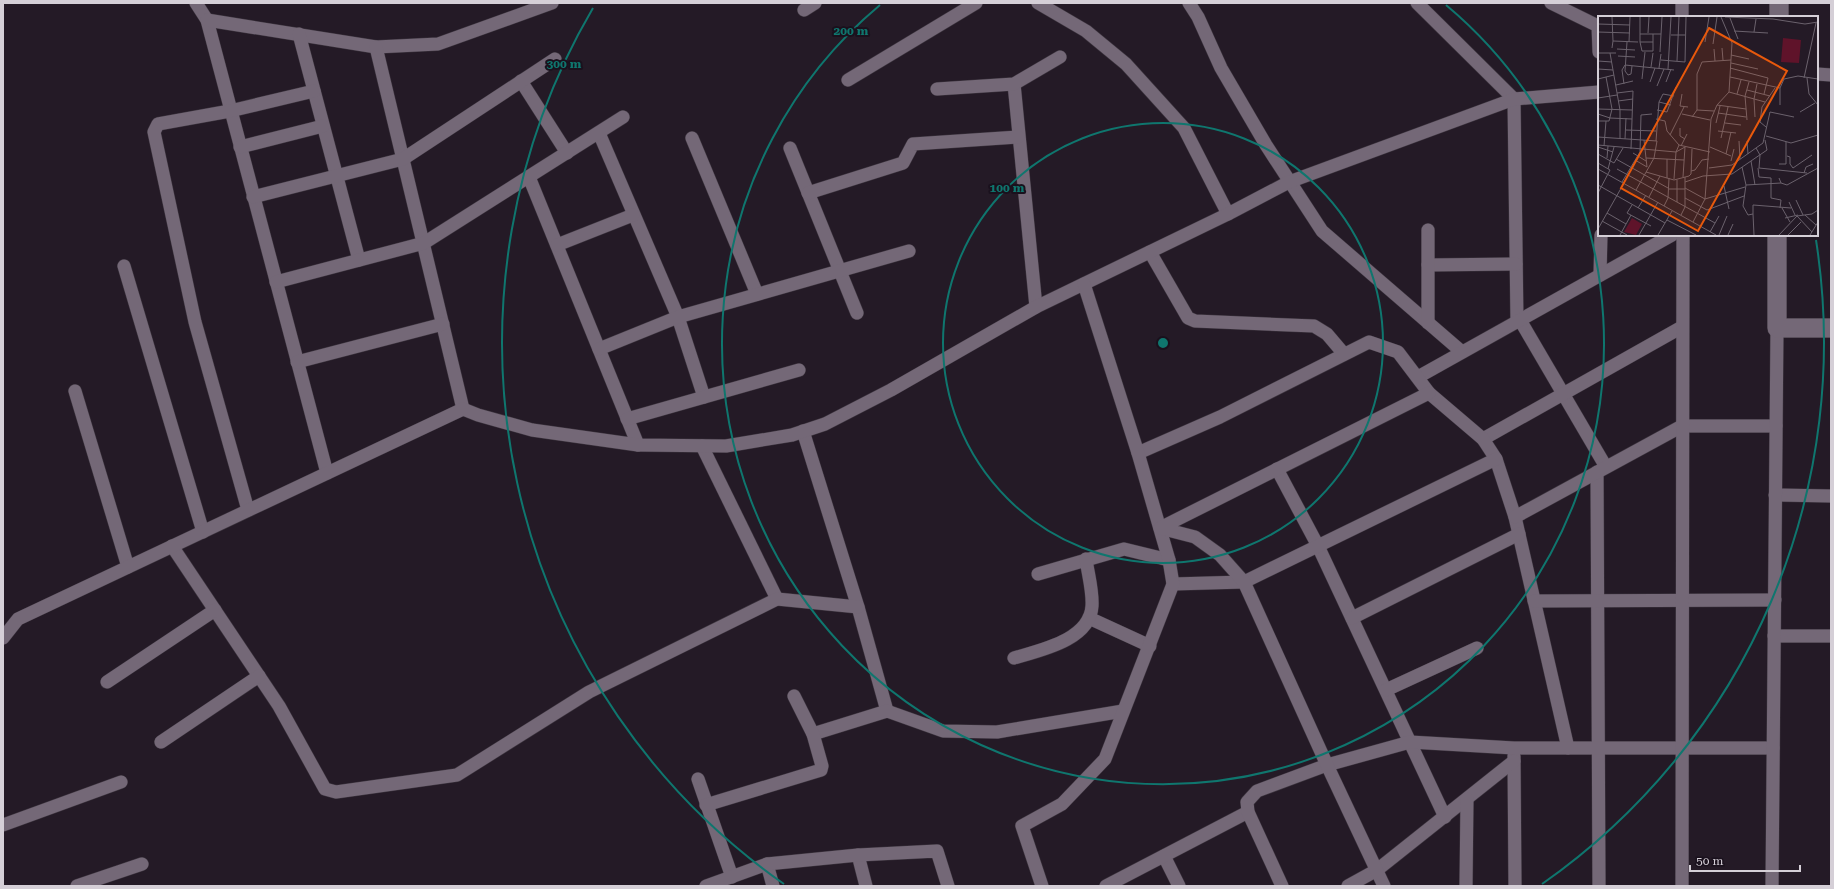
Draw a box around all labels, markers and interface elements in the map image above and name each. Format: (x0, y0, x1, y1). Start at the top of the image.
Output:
inset map (1598, 16, 1818, 236)
text: 200 m (834, 24, 869, 38)
text: 300 m (547, 57, 582, 71)
text: 100 m (990, 181, 1025, 195)
centre of rings (1156, 336, 1170, 350)
scale bar (1690, 847, 1800, 873)
text: 50 m (1696, 854, 1723, 868)

